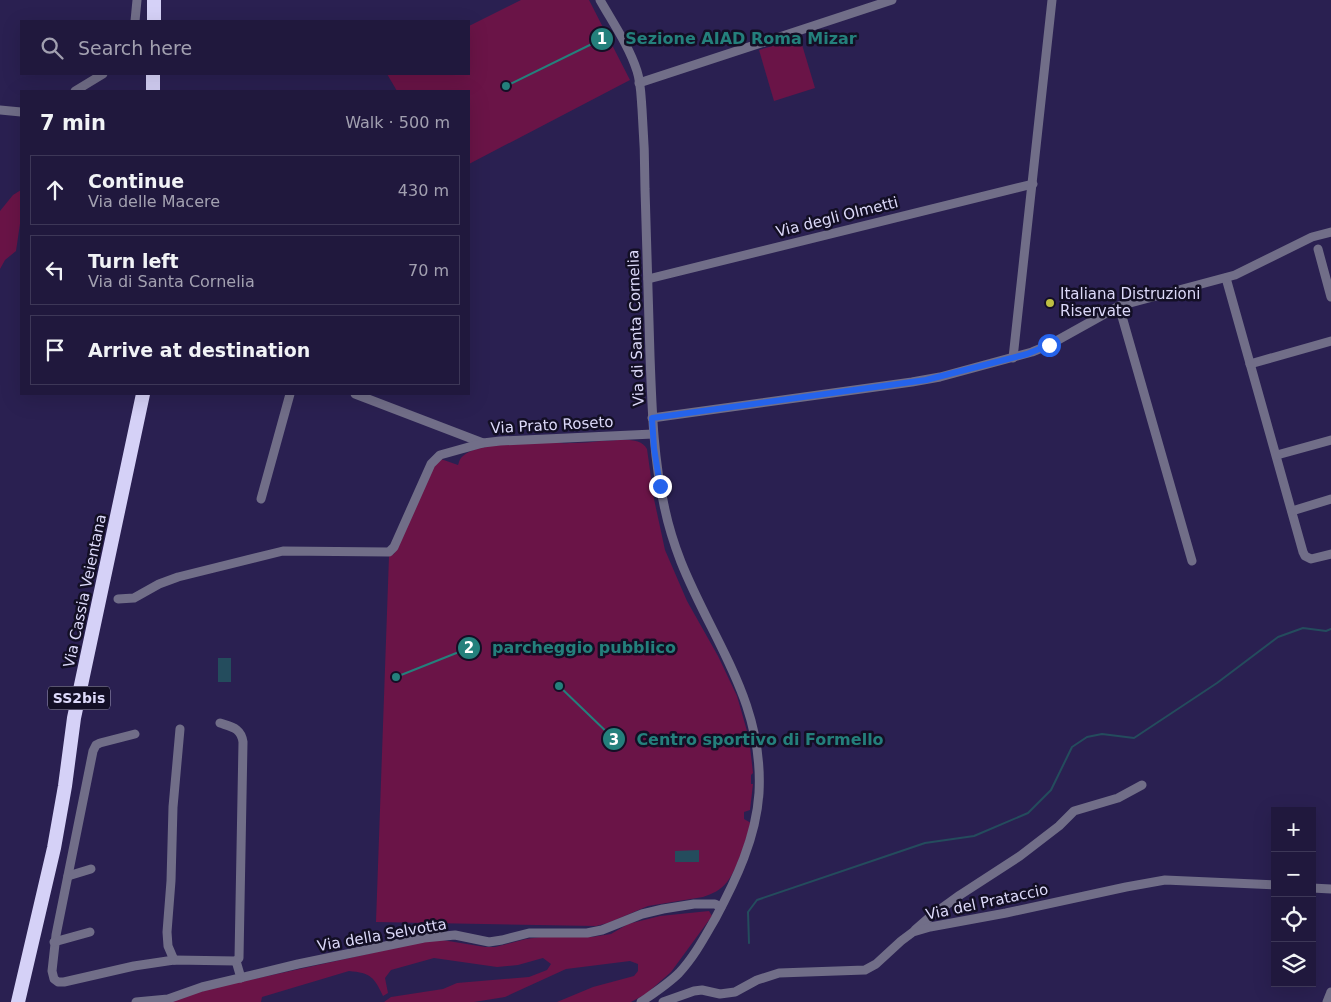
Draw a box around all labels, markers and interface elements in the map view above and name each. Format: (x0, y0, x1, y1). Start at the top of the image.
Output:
search box (20, 20, 470, 75)
callout: Sezione AIAD Roma Mizar (590, 23, 866, 54)
text: Sezione AIAD Roma Mizar (625, 29, 857, 48)
text: 1 (597, 30, 607, 48)
icon: search (38, 34, 66, 62)
text: Search here (78, 37, 192, 59)
text: 7 min (40, 111, 106, 135)
text: Walk · 500 m (345, 113, 450, 132)
text: Continue (88, 170, 184, 192)
icon: ahead (41, 176, 69, 204)
text: 430 m (398, 181, 449, 200)
text: Via delle Macere (88, 192, 220, 211)
street label: Via degli Olmetti (774, 193, 900, 241)
text: Turn left (88, 250, 179, 272)
street label: Via di Santa Cornelia (624, 250, 648, 406)
icon: left (41, 256, 69, 284)
text: 70 m (408, 261, 449, 280)
text: Via di Santa Cornelia (88, 272, 255, 291)
place label: Italiana Distruzioni Riservate (1060, 285, 1200, 320)
marker: Italiana Distruzioni Riservate (1044, 297, 1056, 309)
route start (1038, 334, 1061, 357)
icon: arrive (41, 336, 69, 364)
text: Arrive at destination (88, 339, 310, 361)
street label: Via Prato Roseto (490, 413, 614, 437)
route end (649, 475, 672, 498)
street label: Via Cassia Veientana (60, 513, 110, 669)
callout: parcheggio pubblico (457, 632, 686, 663)
text: parcheggio pubblico (492, 638, 676, 657)
text: 2 (464, 639, 474, 657)
road number: SS2bis (48, 686, 110, 710)
callout: Centro sportivo di Formello (602, 724, 894, 755)
text: Centro sportivo di Formello (636, 730, 884, 749)
text: 3 (609, 731, 619, 749)
map controls (1271, 807, 1316, 987)
button: + (1271, 807, 1316, 852)
button: − (1271, 852, 1316, 897)
street label: Via del Prataccio (924, 880, 1050, 924)
button: locate (1271, 897, 1316, 942)
street label: Via della Selvotta (316, 915, 448, 955)
button: layers (1271, 942, 1316, 987)

